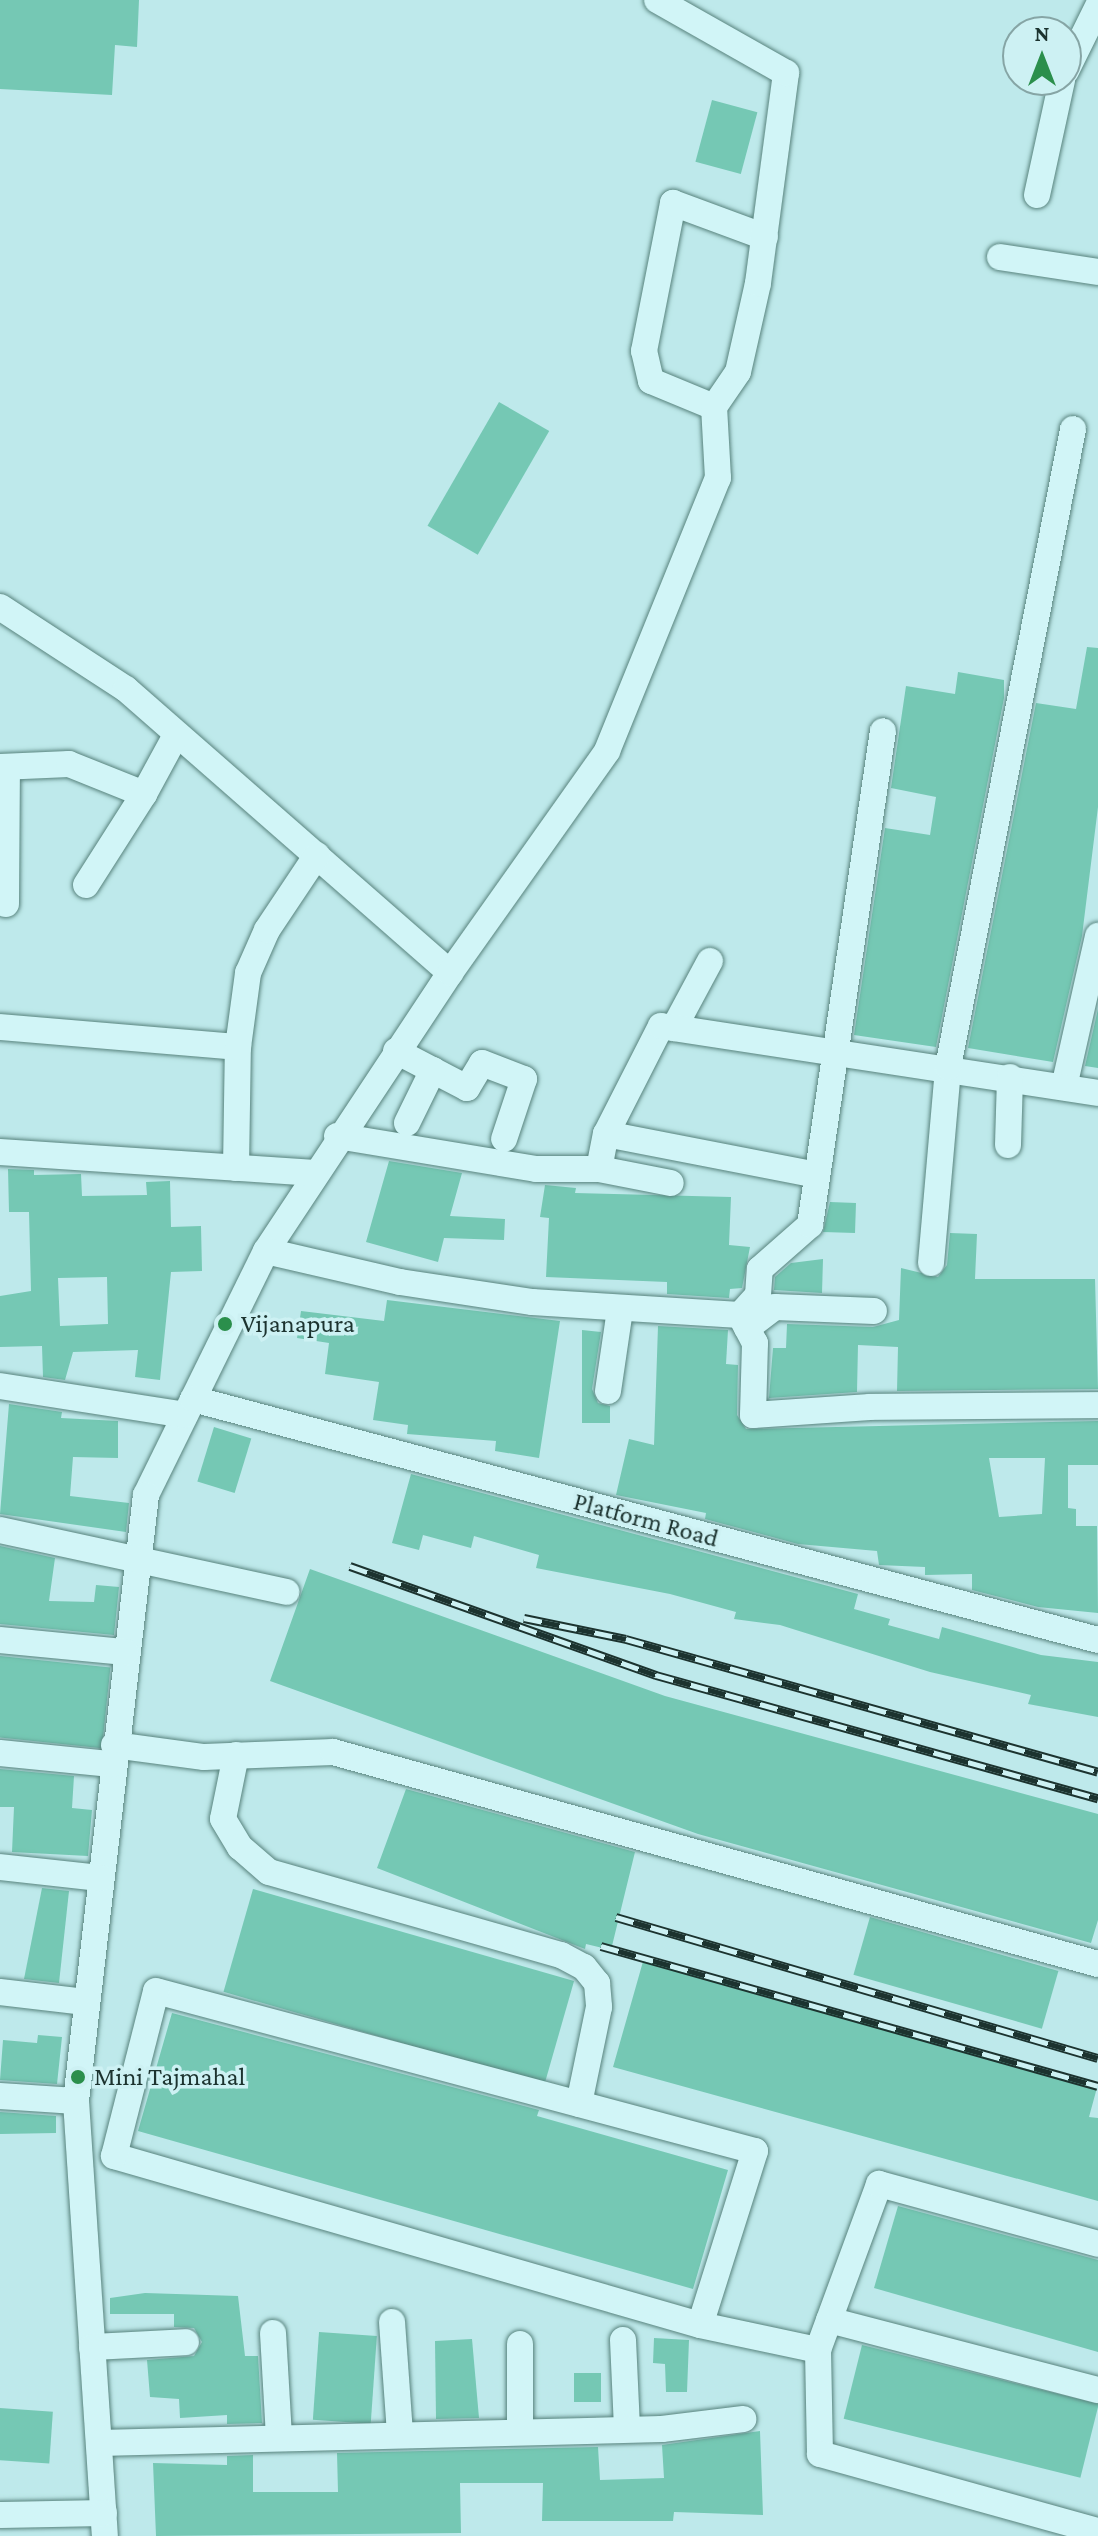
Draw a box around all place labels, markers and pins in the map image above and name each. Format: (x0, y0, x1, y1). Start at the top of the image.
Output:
place label: Vijanapura (241, 1308, 355, 1340)
marker: Vijanapura (216, 1315, 234, 1333)
place label: Mini Tajmahal (94, 2061, 245, 2093)
marker: Mini Tajmahal (69, 2068, 87, 2086)

